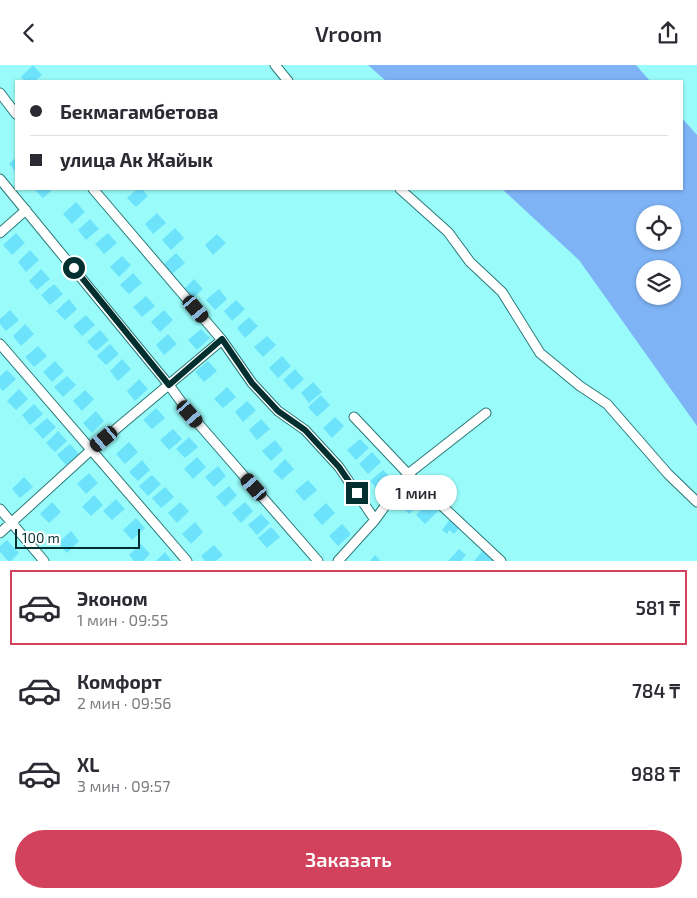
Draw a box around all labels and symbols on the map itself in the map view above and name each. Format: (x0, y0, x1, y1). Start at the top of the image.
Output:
route start (63, 257, 85, 279)
car (180, 293, 211, 325)
car (174, 398, 205, 430)
car (87, 424, 120, 454)
car (238, 471, 269, 503)
callout: 1 мин (374, 475, 457, 511)
route end (346, 482, 368, 504)
scale bar (15, 525, 140, 549)

